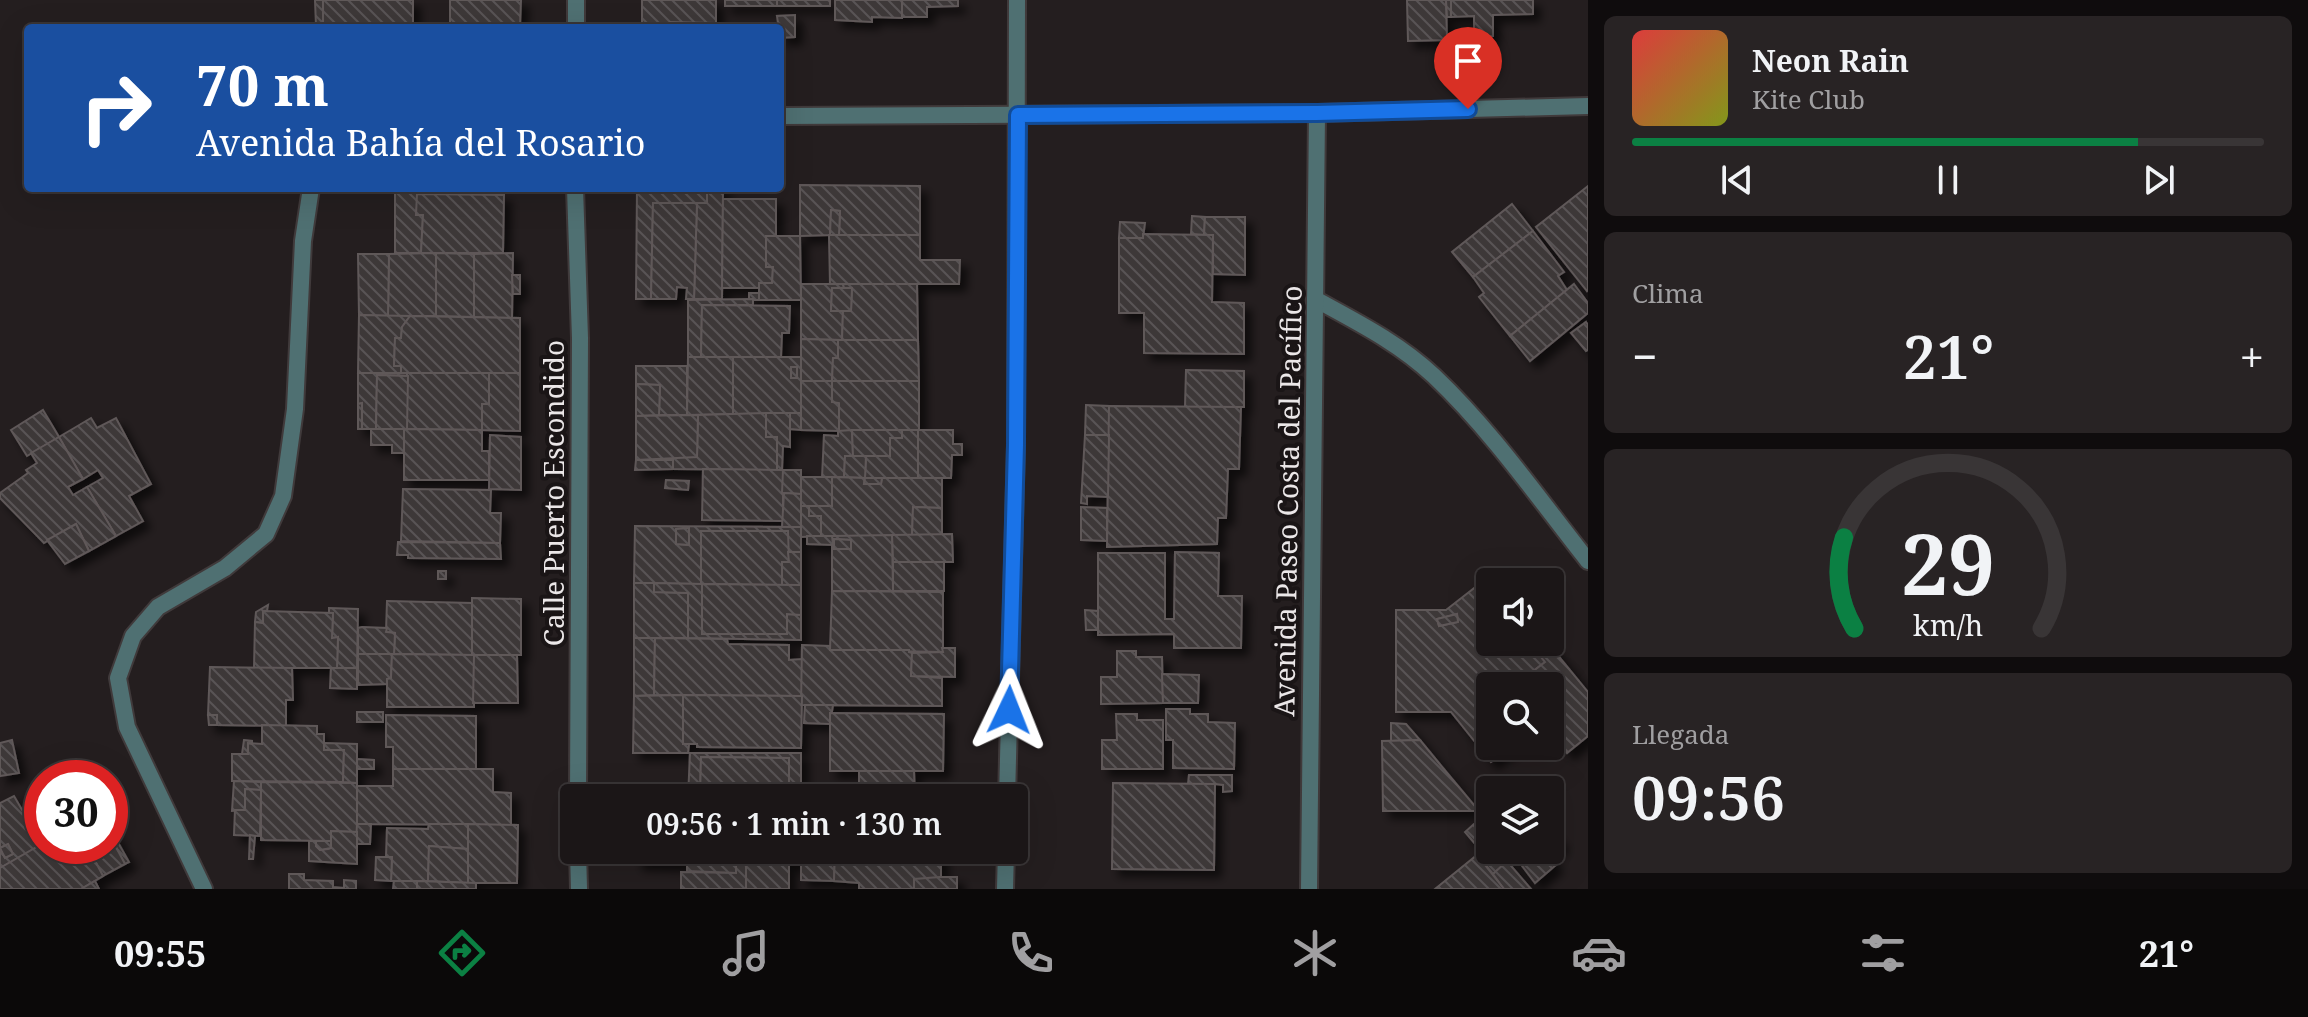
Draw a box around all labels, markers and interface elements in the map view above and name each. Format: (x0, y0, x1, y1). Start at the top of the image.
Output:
pin (1434, 27, 1502, 109)
icon: arrive (1446, 39, 1490, 83)
text: Neon Rain (1752, 40, 1909, 81)
text: 70 m (196, 46, 329, 122)
icon: right (64, 56, 168, 160)
text: Kite Club (1752, 81, 1865, 117)
text: Avenida Bahía del Rosario (196, 118, 646, 167)
icon: previous (1715, 158, 1759, 202)
icon: pause (1926, 158, 1970, 202)
icon: next (2137, 158, 2181, 202)
text: Clima (1632, 275, 1704, 311)
street label: Avenida Paseo Costa del Pacífico (1264, 285, 1310, 717)
text: 21° (1903, 315, 1994, 397)
text: − (1632, 326, 1657, 386)
text: + (2239, 326, 2264, 386)
street label: Calle Puerto Escondido (534, 340, 572, 646)
text: 29 (1901, 505, 1995, 618)
map controls (1476, 568, 1564, 864)
button: sound (1476, 568, 1564, 656)
text: km/h (1913, 605, 1983, 644)
position arrow (967, 668, 1051, 752)
button: search (1476, 672, 1564, 760)
text: Llegada (1632, 716, 1729, 752)
text: 09:56 (1632, 756, 1785, 838)
speed limit sign: 30 (24, 760, 128, 864)
button: layers (1476, 776, 1564, 864)
text: 09:56 · 1 min · 130 m (646, 803, 942, 844)
icon: directions (434, 925, 490, 981)
icon: music (718, 925, 774, 981)
icon: phone (1003, 925, 1059, 981)
icon: climate (1287, 925, 1343, 981)
icon: car (1571, 925, 1627, 981)
icon: filters (1855, 925, 1911, 981)
text: 09:55 (114, 929, 206, 978)
text: 21° (2139, 929, 2194, 978)

